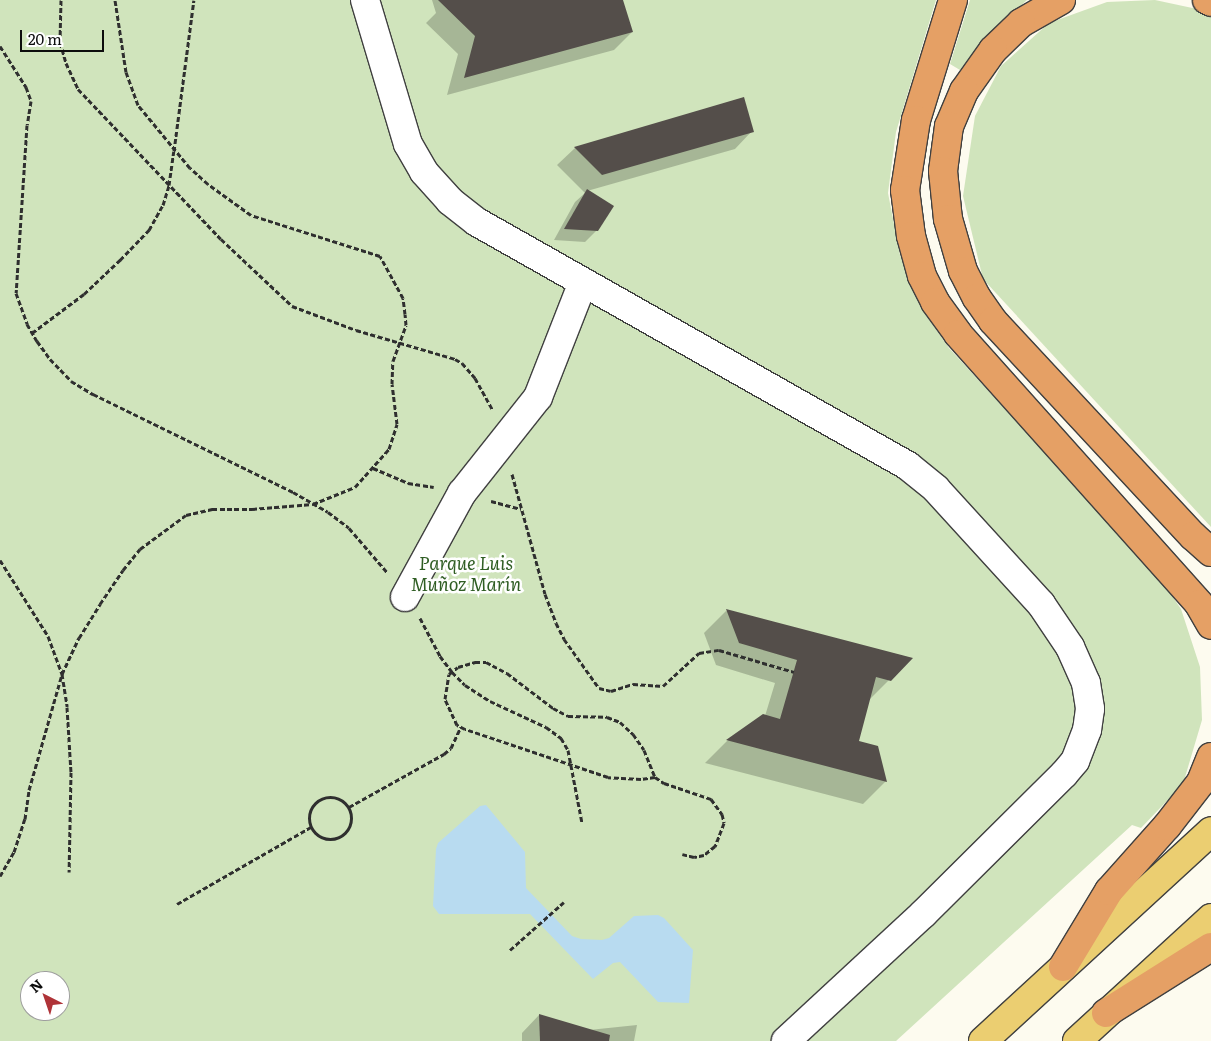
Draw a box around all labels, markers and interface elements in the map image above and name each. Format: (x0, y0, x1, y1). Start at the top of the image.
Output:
scale bar (22, 20, 106, 52)
text: 20 m (28, 27, 62, 50)
park label: Parque Luis Muñoz Marín (411, 553, 521, 596)
north arrow (20, 971, 70, 1021)
text: N (25, 974, 47, 997)

